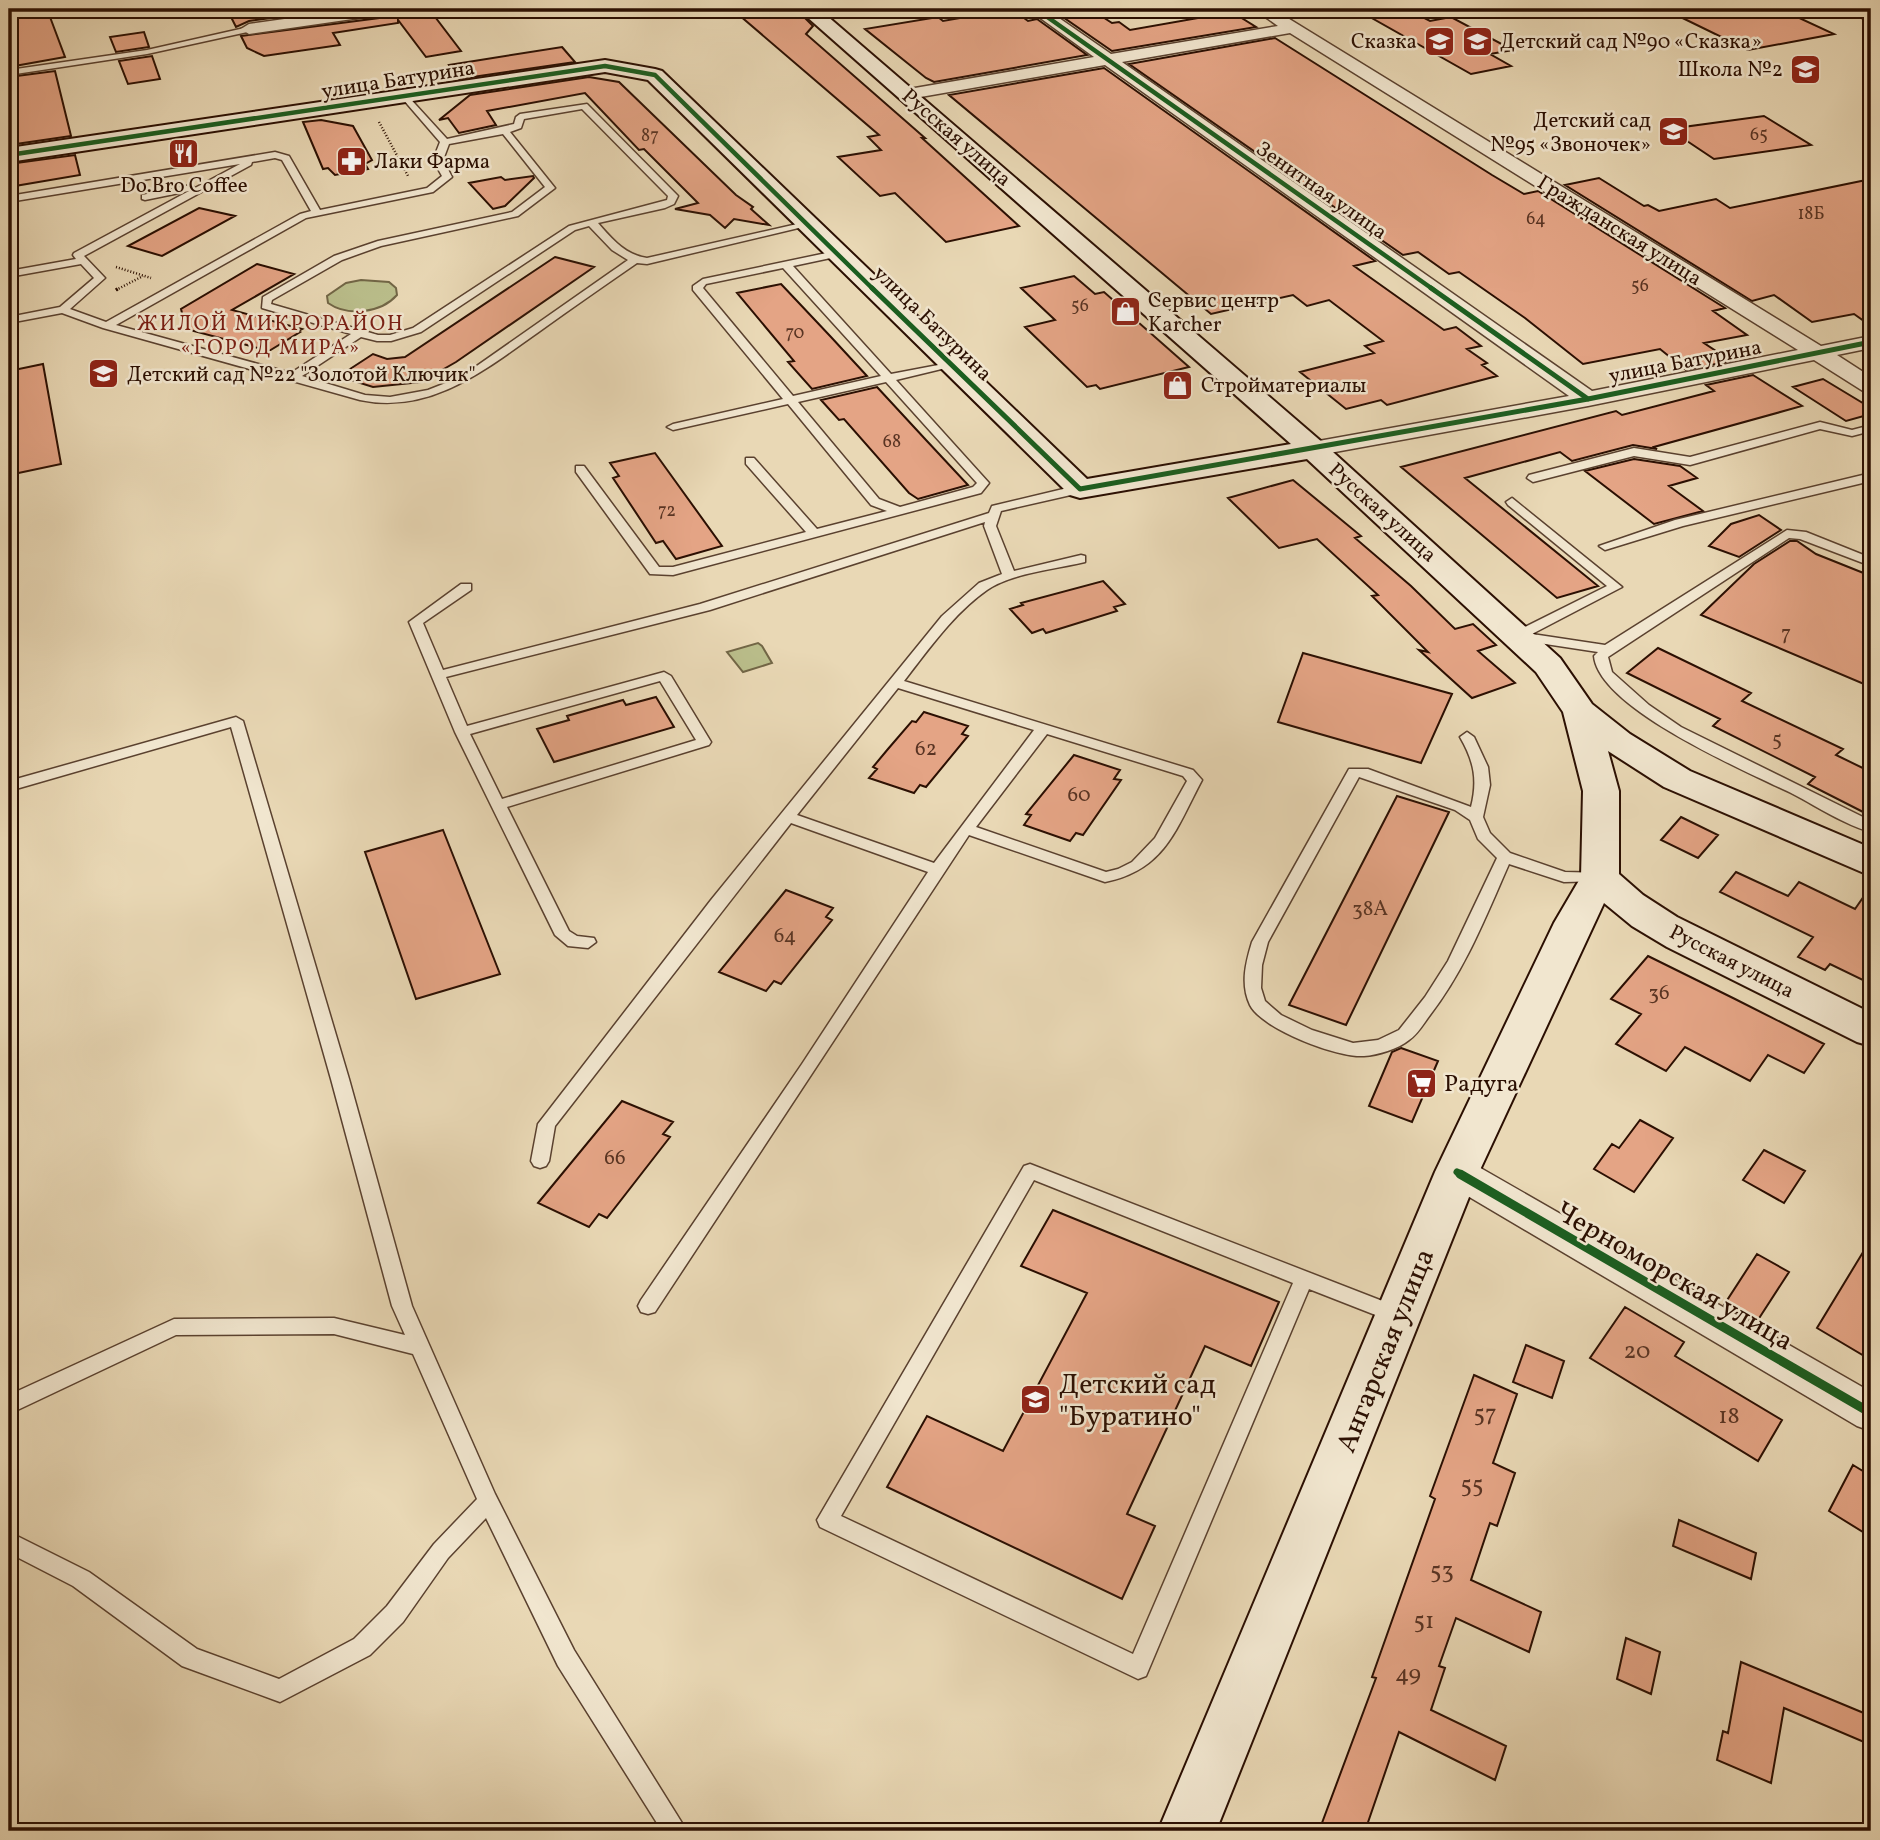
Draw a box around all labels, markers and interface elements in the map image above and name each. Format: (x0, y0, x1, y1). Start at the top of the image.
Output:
school or university icon: Сказка (1423, 24, 1457, 58)
school or university icon: Детский сад №90 «Сказка» (1460, 24, 1494, 58)
place label: Сказка (1351, 28, 1417, 57)
place label: Детский сад №90 «Сказка» (1500, 28, 1762, 57)
school or university icon: Школа №2 (1789, 52, 1823, 86)
street label: улица Батурина (319, 54, 477, 107)
place label: Школа №2 (1678, 56, 1783, 85)
street label: Русская улица (895, 82, 1017, 194)
place label: Детский сад №95 «Звоночек» (1490, 107, 1651, 160)
school or university icon: Детский сад №95 «Звоночек» (1657, 115, 1691, 149)
house number: 65 (1750, 123, 1768, 148)
house number: 87 (641, 124, 659, 149)
street label: Зенитная улица (1250, 135, 1393, 247)
restaurant icon: Do.Bro Coffee (167, 136, 201, 170)
pharmacy icon: Лаки Фарма (334, 144, 368, 178)
place label: Лаки Фарма (374, 148, 490, 177)
street label: Гражданская улица (1531, 169, 1707, 294)
place label: Do.Bro Coffee (120, 172, 248, 201)
house number: 18Б (1797, 202, 1825, 227)
house number: 64 (1526, 207, 1546, 232)
street label: улица Батурина (866, 260, 998, 388)
house number: 56 (1631, 274, 1649, 299)
place label: Сервис центр Karcher (1148, 287, 1279, 340)
house number: 56 (1071, 294, 1089, 319)
shop icon: Сервис центр Karcher (1108, 295, 1142, 329)
district label: ЖИЛОЙ МИКРОРАЙОН «ГОРОД МИРА» (137, 310, 405, 363)
house number: 70 (786, 321, 805, 346)
street label: улица Батурина (1606, 333, 1764, 392)
school or university icon: Детский сад №22 "Золотой Ключик" (87, 357, 121, 391)
place label: Детский сад №22 "Золотой Ключик" (127, 361, 476, 390)
shop icon: Стройматериалы (1161, 368, 1195, 402)
place label: Стройматериалы (1201, 372, 1367, 401)
house number: 68 (883, 430, 901, 455)
street label: Русская улица (1321, 457, 1443, 570)
house number: 72 (658, 499, 676, 524)
house number: 7 (1781, 620, 1791, 649)
house number: 5 (1772, 725, 1782, 754)
house number: 62 (915, 735, 937, 764)
house number: 60 (1067, 781, 1091, 810)
house number: 38А (1352, 895, 1388, 924)
street label: Русская улица (1664, 918, 1799, 1006)
house number: 64 (774, 922, 796, 951)
house number: 36 (1648, 979, 1670, 1008)
supermarket icon: Радуга (1404, 1066, 1438, 1100)
place label: Радуга (1444, 1068, 1519, 1102)
house number: 66 (604, 1144, 626, 1173)
street label: Черноморская улица (1547, 1193, 1800, 1361)
street label: Ангарская улица (1328, 1243, 1445, 1459)
house number: 20 (1623, 1335, 1651, 1369)
place label: Детский сад "Буратино" (1059, 1366, 1216, 1437)
school or university icon: Детский сад "Буратино" (1019, 1382, 1053, 1416)
house number: 57 (1473, 1398, 1497, 1432)
house number: 18 (1718, 1400, 1740, 1434)
house number: 55 (1460, 1469, 1484, 1503)
house number: 53 (1430, 1555, 1454, 1589)
house number: 51 (1414, 1605, 1434, 1639)
house number: 49 (1395, 1658, 1421, 1692)

